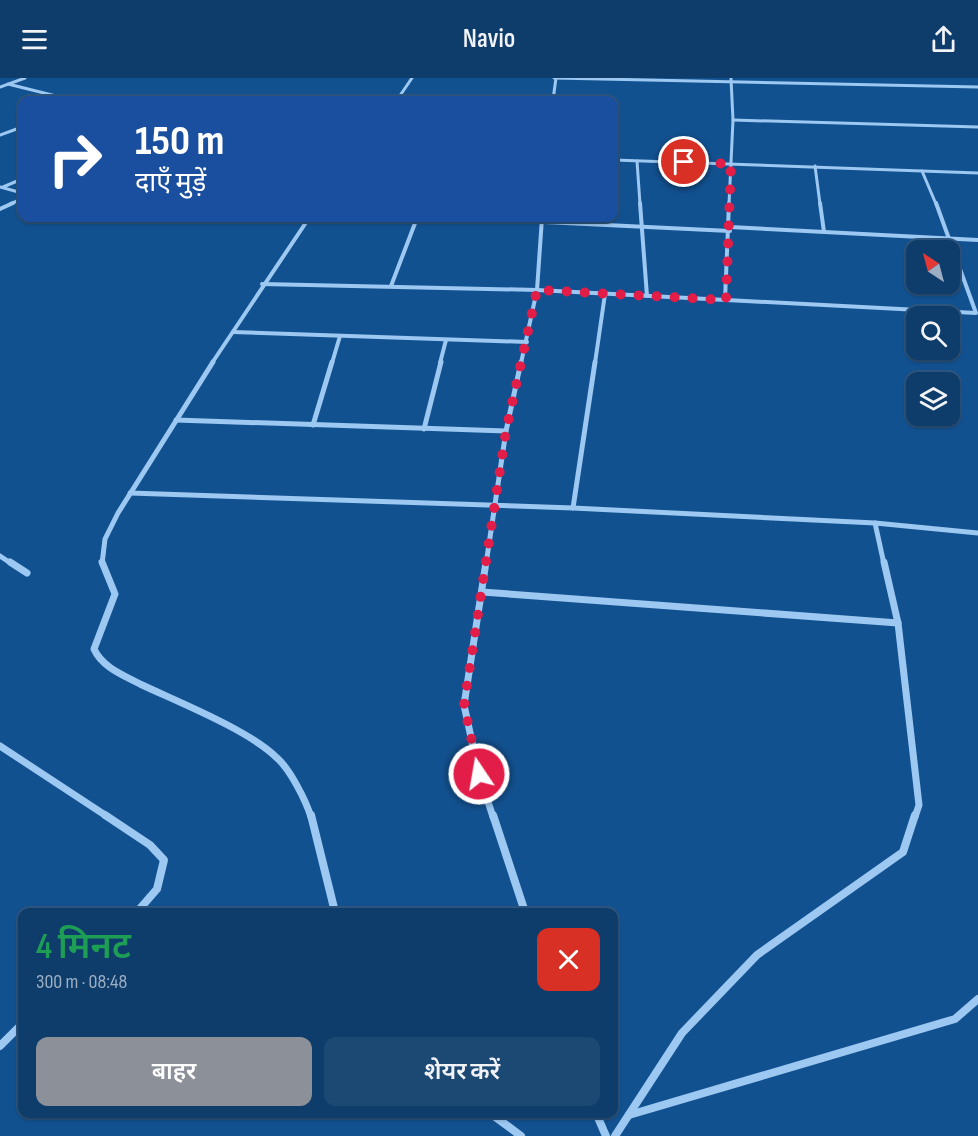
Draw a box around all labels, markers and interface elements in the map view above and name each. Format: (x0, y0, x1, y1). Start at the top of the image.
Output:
icon: menu (18, 23, 51, 56)
text: Navio (463, 23, 515, 55)
icon: share (927, 23, 960, 56)
text: 150 m (135, 116, 224, 167)
icon: right (36, 120, 114, 198)
pin (658, 136, 709, 187)
icon: arrive (667, 145, 700, 178)
text: दाएँ मुड़ें (135, 167, 206, 199)
north arrow (906, 240, 960, 294)
map controls (906, 240, 960, 426)
button: search (906, 306, 960, 360)
button: layers (906, 372, 960, 426)
position arrow (447, 742, 511, 806)
text: 4 मिनट (36, 926, 131, 969)
button: close (537, 928, 600, 991)
text: 300 m · 08:48 (36, 970, 127, 994)
button: बाहर (36, 1037, 312, 1106)
button: शेयर करें (324, 1037, 600, 1106)

